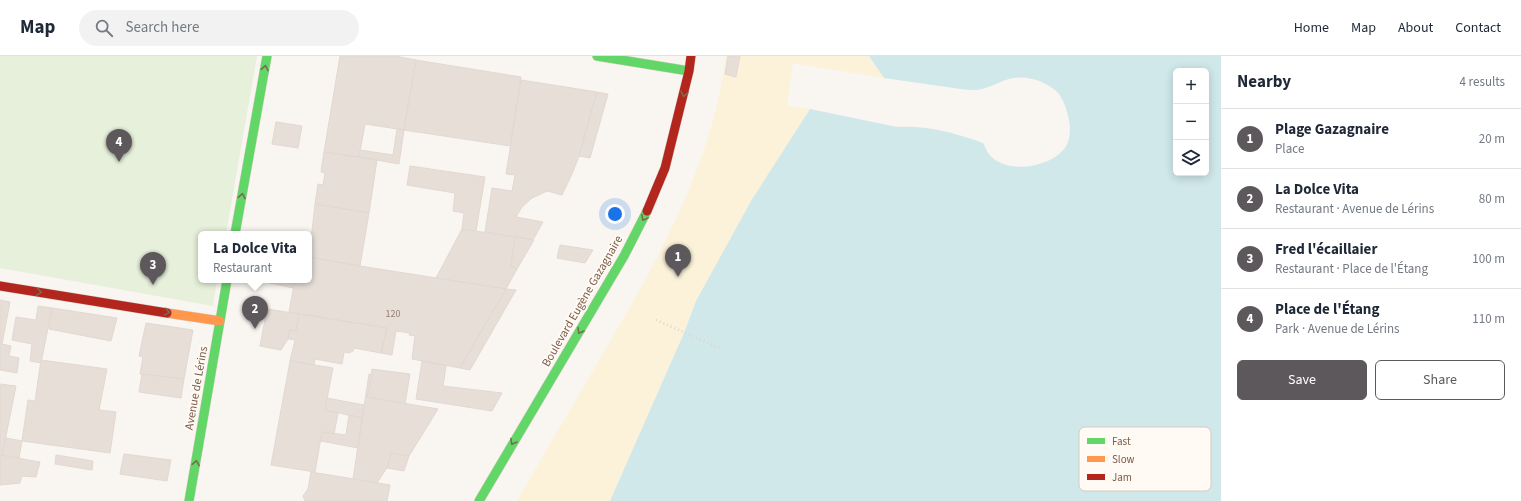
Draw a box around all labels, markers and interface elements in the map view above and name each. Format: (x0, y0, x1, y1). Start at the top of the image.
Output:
search box (79, 10, 359, 46)
text: Map (20, 14, 55, 41)
icon: search (93, 17, 115, 39)
text: Search here (125, 17, 199, 38)
text: Home (1294, 18, 1329, 38)
text: Map (1351, 18, 1376, 38)
text: About (1398, 18, 1433, 38)
text: Contact (1455, 18, 1501, 38)
one-way arrow (260, 65, 269, 71)
map controls (1173, 68, 1209, 176)
button: + (1173, 68, 1209, 104)
text: Nearby (1237, 70, 1291, 94)
text: 4 results (1460, 73, 1505, 91)
one-way arrow (680, 91, 688, 97)
button: − (1173, 104, 1209, 140)
text: Plage Gazagnaire (1275, 119, 1389, 140)
pin: 4 (106, 129, 132, 162)
text: 1 (1247, 130, 1253, 148)
text: 20 m (1479, 130, 1505, 148)
button: layers (1173, 140, 1209, 176)
text: Place (1275, 140, 1304, 158)
text: La Dolce Vita (1275, 179, 1359, 200)
text: 2 (1247, 190, 1253, 208)
text: 80 m (1479, 190, 1505, 208)
one-way arrow (237, 193, 246, 199)
text: Restaurant · Avenue de Lérins (1275, 200, 1434, 218)
your location (605, 204, 625, 224)
one-way arrow (641, 213, 649, 221)
popup (198, 231, 312, 283)
street label: Boulevard Eugène Gazagnaire (538, 232, 627, 370)
text: La Dolce Vita (213, 238, 297, 259)
text: Fred l'écaillaier (1275, 239, 1377, 260)
pin: 1 (665, 244, 691, 277)
text: 3 (1247, 250, 1253, 268)
text: 100 m (1472, 250, 1505, 268)
pin: 3 (140, 252, 166, 285)
text: Restaurant (213, 259, 272, 277)
text: Restaurant · Place de l'Étang (1275, 260, 1428, 278)
one-way arrow (35, 287, 42, 296)
pin: 2 (242, 296, 268, 329)
text: Place de l'Étang (1275, 299, 1379, 320)
one-way arrow (164, 307, 170, 316)
house number: 120 (386, 307, 400, 321)
text: 4 (1247, 310, 1253, 328)
text: 110 m (1472, 310, 1505, 328)
text: Park · Avenue de Lérins (1275, 320, 1400, 338)
one-way arrow (577, 327, 584, 334)
street label: Avenue de Lérins (181, 345, 212, 431)
button: Save (1237, 360, 1367, 400)
button: Share (1375, 360, 1505, 400)
legend (1079, 427, 1211, 491)
text: Fast (1112, 434, 1131, 449)
one-way arrow (511, 438, 518, 445)
text: Slow (1112, 452, 1135, 467)
one-way arrow (191, 459, 199, 466)
text: Jam (1112, 470, 1132, 485)

